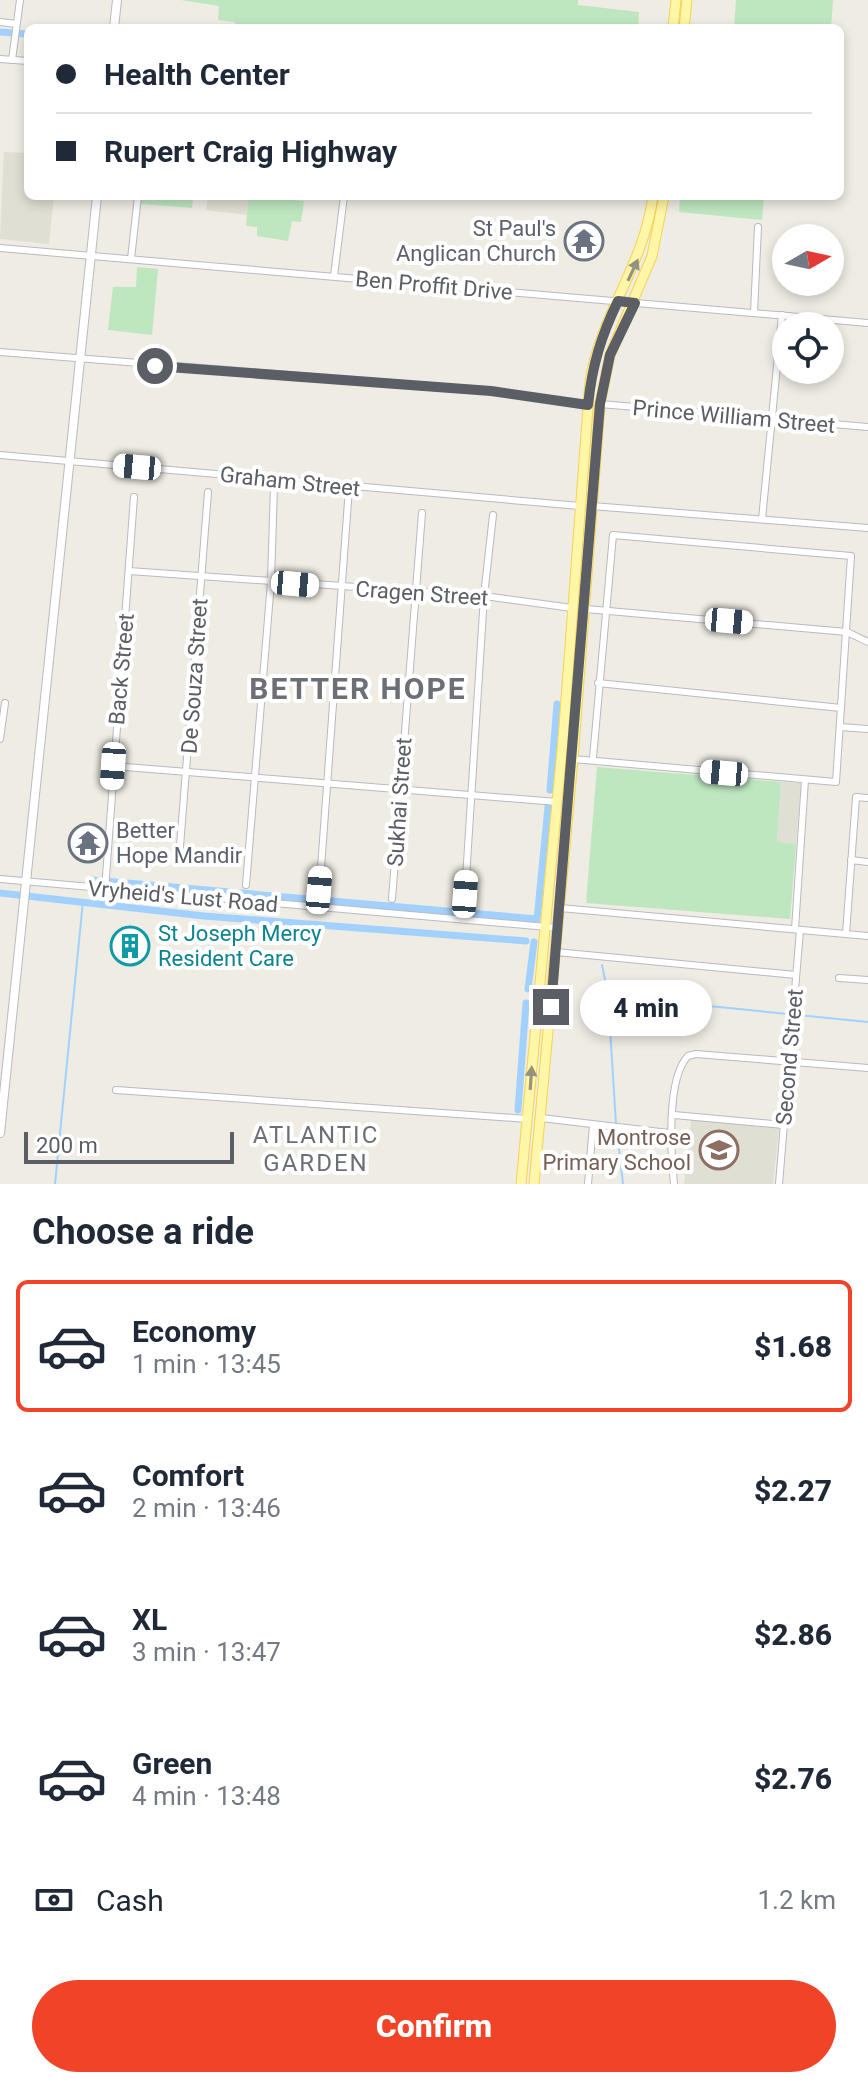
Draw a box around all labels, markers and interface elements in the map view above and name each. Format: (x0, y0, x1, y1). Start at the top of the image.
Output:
text: Health Center (104, 57, 290, 92)
text: Rupert Craig Highway (104, 134, 397, 169)
place label: St Paul's Anglican Church (396, 216, 556, 266)
temple icon: St Paul's Anglican Church (563, 220, 605, 262)
north arrow (772, 224, 844, 296)
map controls (772, 224, 844, 384)
one-way arrow (627, 258, 640, 282)
street label: Ben Proffit Drive (354, 266, 514, 305)
button: locate (772, 312, 844, 384)
route start (137, 348, 173, 384)
street label: Prince William Street (632, 395, 836, 438)
car (112, 453, 162, 481)
street label: Graham Street (219, 462, 361, 501)
car (270, 570, 320, 598)
street label: Cragen Street (355, 576, 489, 611)
street label: De Souza Street (177, 598, 212, 755)
car (704, 607, 754, 635)
street label: Back Street (104, 612, 139, 726)
district label: BETTER HOPE (249, 671, 467, 706)
street label: Sukhai Street (383, 737, 416, 867)
car (99, 741, 127, 791)
car (699, 759, 749, 787)
place label: Better Hope Mandir (116, 818, 243, 868)
temple icon: Better Hope Mandir (67, 822, 109, 864)
car (305, 865, 333, 915)
car (451, 869, 479, 919)
street label: Vryheid's Lust Road (87, 876, 279, 917)
place label: St Joseph Mercy Resident Care (158, 921, 322, 971)
building icon: St Joseph Mercy Resident Care (109, 925, 151, 967)
callout: 4 min (579, 979, 711, 1035)
street label: Second Street (771, 988, 808, 1126)
route end (533, 989, 569, 1025)
text: 4 min (613, 993, 679, 1023)
one-way arrow (525, 1065, 538, 1090)
district label: ATLANTIC GARDEN (253, 1121, 379, 1177)
place label: Montrose Primary School (542, 1125, 691, 1175)
scale bar (24, 1128, 234, 1164)
school or university icon: Montrose Primary School (698, 1129, 740, 1171)
text: 200 m (36, 1133, 98, 1158)
text: Choose a ride (32, 1211, 254, 1253)
icon: car (36, 1310, 108, 1382)
text: Economy (132, 1314, 256, 1349)
text: $1.68 (754, 1329, 832, 1364)
text: 1 min · 13:45 (132, 1349, 281, 1379)
icon: car (36, 1454, 108, 1526)
text: Comfort (132, 1458, 244, 1493)
text: $2.27 (754, 1473, 832, 1508)
text: 2 min · 13:46 (132, 1493, 281, 1523)
icon: car (36, 1598, 108, 1670)
text: XL (132, 1602, 167, 1637)
text: $2.86 (754, 1617, 832, 1652)
text: 3 min · 13:47 (132, 1637, 281, 1667)
icon: car (36, 1742, 108, 1814)
text: Green (132, 1746, 212, 1781)
text: $2.76 (754, 1761, 832, 1796)
text: 4 min · 13:48 (132, 1781, 281, 1811)
icon: cash (32, 1878, 76, 1922)
text: Cash (96, 1883, 164, 1918)
text: 1.2 km (757, 1885, 836, 1915)
button: Confirm (32, 1980, 836, 2072)

